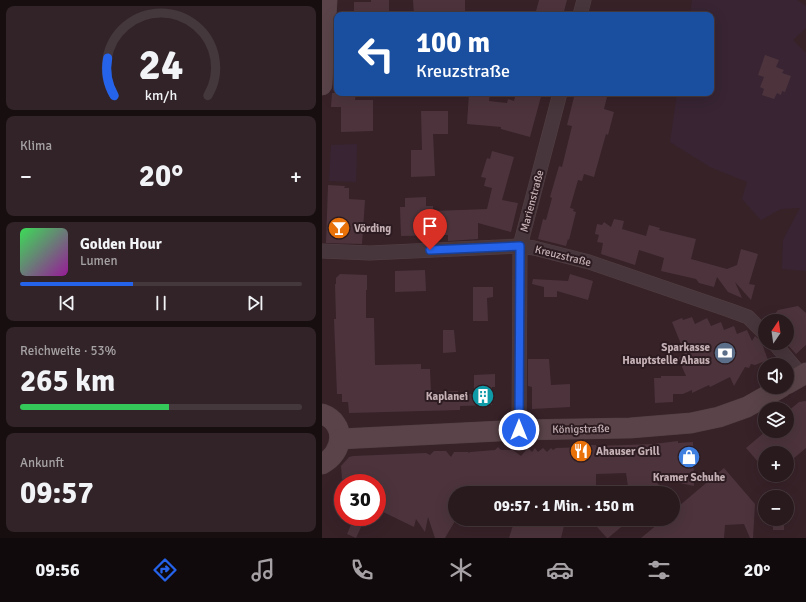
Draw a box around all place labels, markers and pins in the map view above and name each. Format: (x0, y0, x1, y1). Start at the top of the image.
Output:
pin (413, 209, 447, 250)
bar icon: Vörding (326, 215, 352, 241)
place label: Vörding (354, 222, 391, 235)
bank icon: Sparkasse Hauptstelle Ahaus (712, 340, 738, 366)
place label: Sparkasse Hauptstelle Ahaus (622, 341, 711, 367)
building icon: Kaplanei (470, 383, 496, 409)
place label: Kaplanei (426, 390, 468, 403)
restaurant icon: Ahauser Grill (568, 438, 594, 464)
shop icon: Kramer Schuhe (676, 444, 702, 470)
place label: Ahauser Grill (596, 445, 660, 458)
place label: Kramer Schuhe (653, 471, 726, 484)

